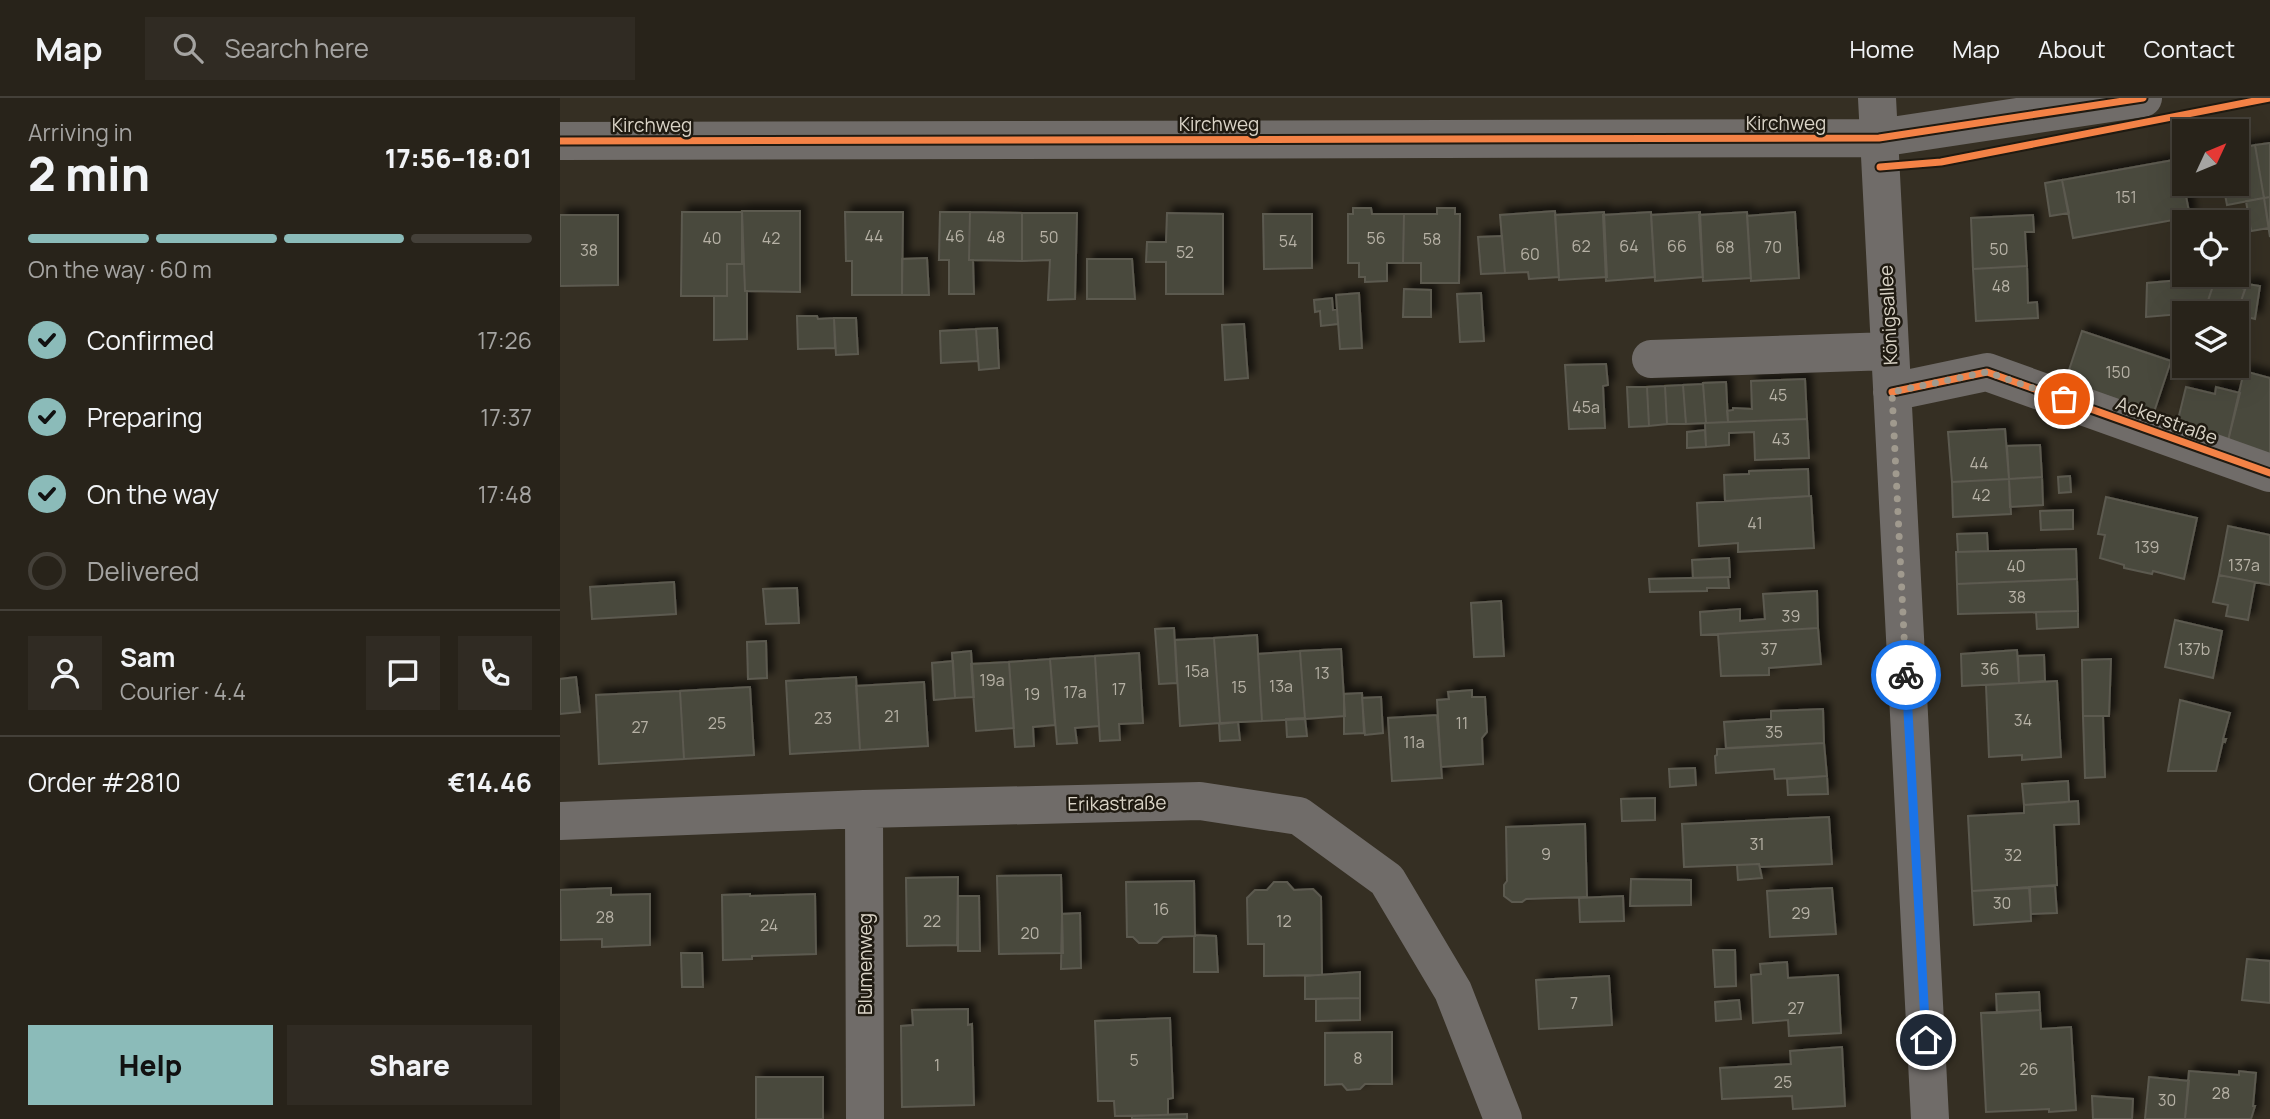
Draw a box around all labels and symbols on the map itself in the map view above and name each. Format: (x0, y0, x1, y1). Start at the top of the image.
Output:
street label: Kirchweg (1746, 110, 1826, 136)
street label: Kirchweg (1179, 111, 1259, 137)
street label: Kirchweg (612, 112, 692, 138)
north arrow (2172, 119, 2249, 196)
house number: 151 (2115, 186, 2137, 208)
house number: 44 (864, 225, 884, 247)
house number: 46 (945, 225, 965, 247)
house number: 48 (987, 226, 1005, 248)
house number: 50 (1040, 226, 1059, 248)
house number: 40 (702, 227, 722, 249)
house number: 42 (762, 227, 780, 249)
house number: 56 (1366, 227, 1386, 249)
house number: 58 (1423, 228, 1441, 250)
house number: 54 (1279, 230, 1297, 252)
house number: 62 (1571, 235, 1591, 257)
house number: 64 (1619, 235, 1639, 257)
house number: 66 (1667, 235, 1687, 257)
house number: 68 (1715, 236, 1735, 258)
house number: 70 (1764, 236, 1782, 258)
house number: 50 (1990, 238, 2009, 260)
house number: 38 (580, 239, 598, 261)
house number: 52 (1176, 241, 1194, 263)
house number: 60 (1520, 243, 1540, 265)
street label: Königsallee (1872, 264, 1904, 366)
house number: 48 (1992, 275, 2010, 297)
house number: 150 (2105, 361, 2131, 383)
pin (2034, 369, 2094, 429)
house number: 45 (1769, 384, 1787, 406)
street label: Ackerstraße (2113, 390, 2221, 450)
house number: 45a (1572, 396, 1600, 418)
house number: 43 (1772, 428, 1790, 450)
house number: 44 (1969, 452, 1989, 474)
house number: 42 (1972, 484, 1990, 506)
house number: 41 (1747, 512, 1763, 534)
house number: 139 (2134, 536, 2160, 558)
house number: 137a (2228, 554, 2260, 576)
house number: 40 (2006, 555, 2026, 577)
house number: 38 (2008, 586, 2026, 608)
house number: 39 (1782, 605, 1800, 627)
house number: 37 (1761, 638, 1777, 660)
house number: 137b (2178, 638, 2210, 660)
courier (1871, 640, 1941, 710)
house number: 36 (1981, 658, 1999, 680)
house number: 15a (1185, 660, 1209, 682)
house number: 13 (1314, 662, 1330, 684)
house number: 19a (979, 669, 1005, 691)
house number: 13a (1269, 675, 1293, 697)
house number: 15 (1231, 676, 1247, 698)
house number: 17 (1112, 678, 1126, 700)
house number: 17a (1063, 681, 1087, 703)
house number: 19 (1024, 683, 1040, 705)
house number: 21 (884, 705, 900, 727)
house number: 23 (814, 707, 832, 729)
house number: 34 (2014, 709, 2032, 731)
house number: 25 (708, 712, 726, 734)
house number: 11 (1456, 712, 1468, 734)
house number: 27 (631, 716, 649, 738)
house number: 35 (1765, 721, 1783, 743)
house number: 11a (1403, 731, 1425, 753)
street label: Erikastraße (1067, 789, 1167, 817)
house number: 31 (1749, 833, 1765, 855)
house number: 9 (1541, 843, 1551, 865)
house number: 32 (2004, 844, 2022, 866)
house number: 30 (1993, 892, 2011, 914)
house number: 16 (1153, 898, 1169, 920)
house number: 29 (1791, 902, 1811, 924)
house number: 28 (596, 906, 614, 928)
house number: 22 (923, 910, 941, 932)
house number: 12 (1276, 910, 1292, 932)
street label: Blumenweg (852, 913, 878, 1015)
house number: 24 (760, 914, 778, 936)
house number: 20 (1021, 922, 1039, 944)
house number: 7 (1570, 992, 1578, 1014)
house number: 27 (1787, 997, 1805, 1019)
pin (1896, 1010, 1956, 1070)
house number: 8 (1353, 1047, 1363, 1069)
house number: 5 (1129, 1049, 1139, 1071)
house number: 1 (934, 1054, 940, 1076)
house number: 26 (2019, 1058, 2039, 1080)
house number: 25 (1774, 1071, 1792, 1093)
house number: 28 (2212, 1082, 2230, 1104)
house number: 30 (2158, 1089, 2176, 1111)

